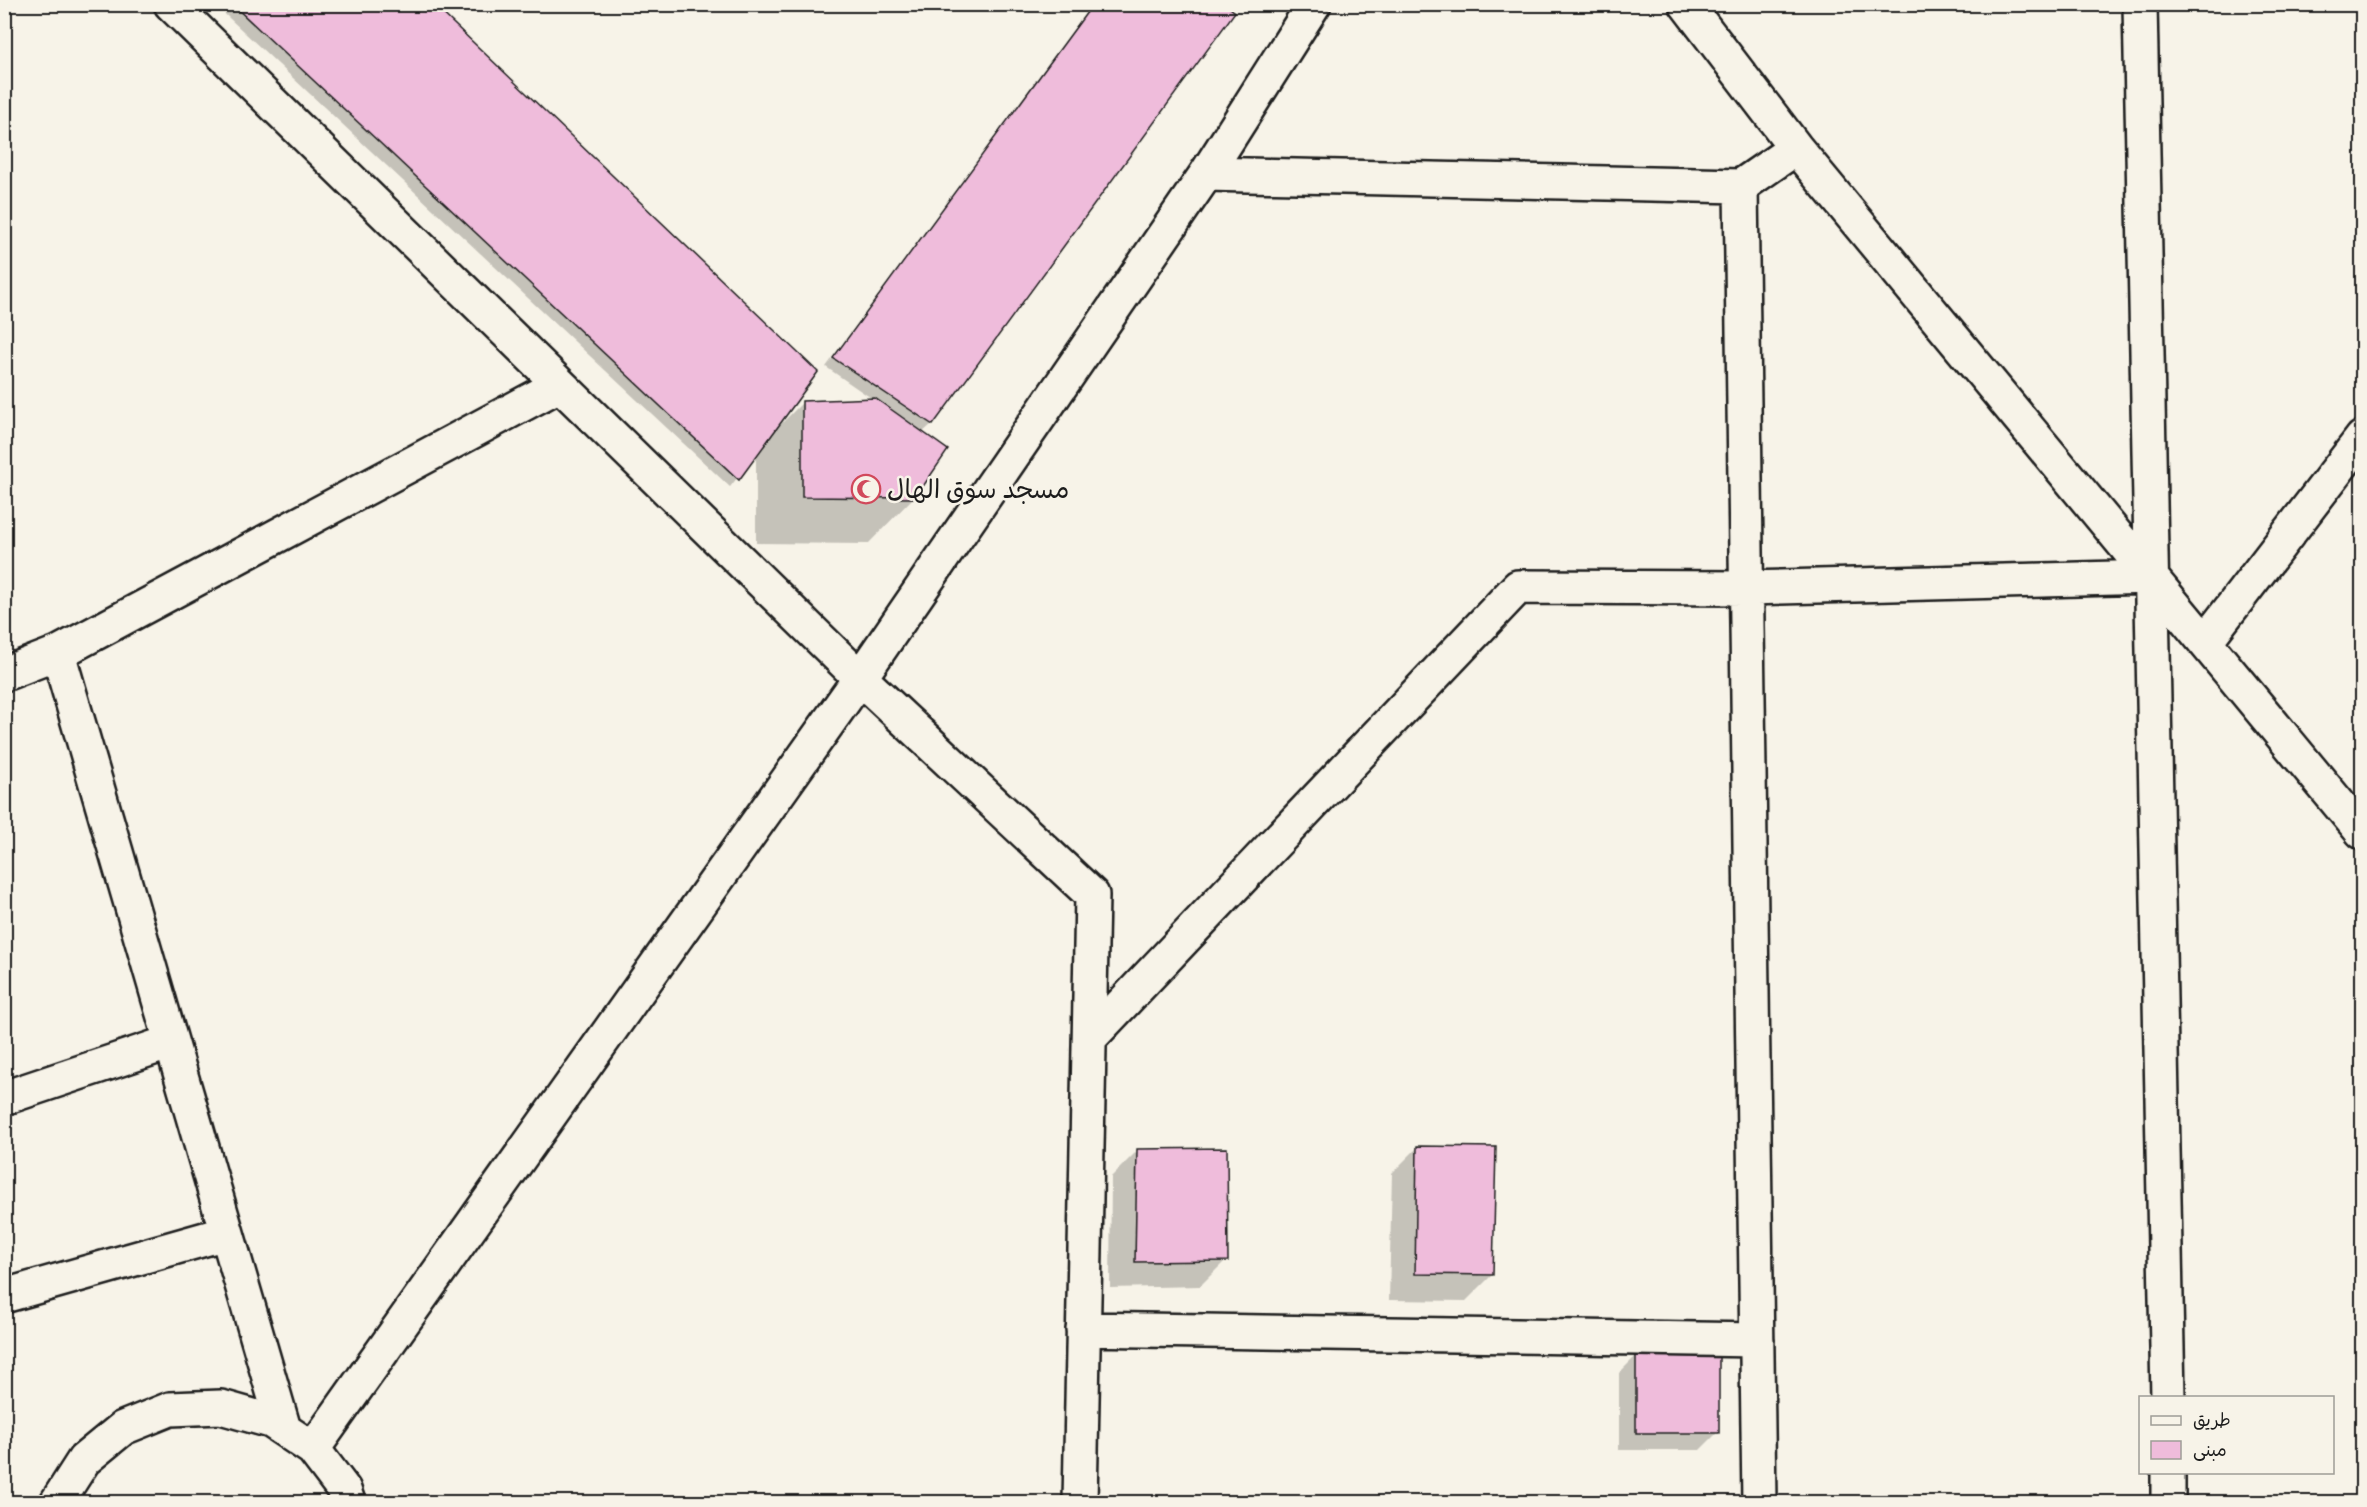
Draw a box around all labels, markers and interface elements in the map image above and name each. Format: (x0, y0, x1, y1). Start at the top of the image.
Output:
mosque icon: مسجد سوق الهال (850, 473, 882, 505)
place label: مسجد سوق الهال (887, 473, 1069, 505)
legend (2139, 1396, 2334, 1474)
text: طريق (2193, 1409, 2231, 1431)
text: مبنى (2193, 1439, 2227, 1461)

